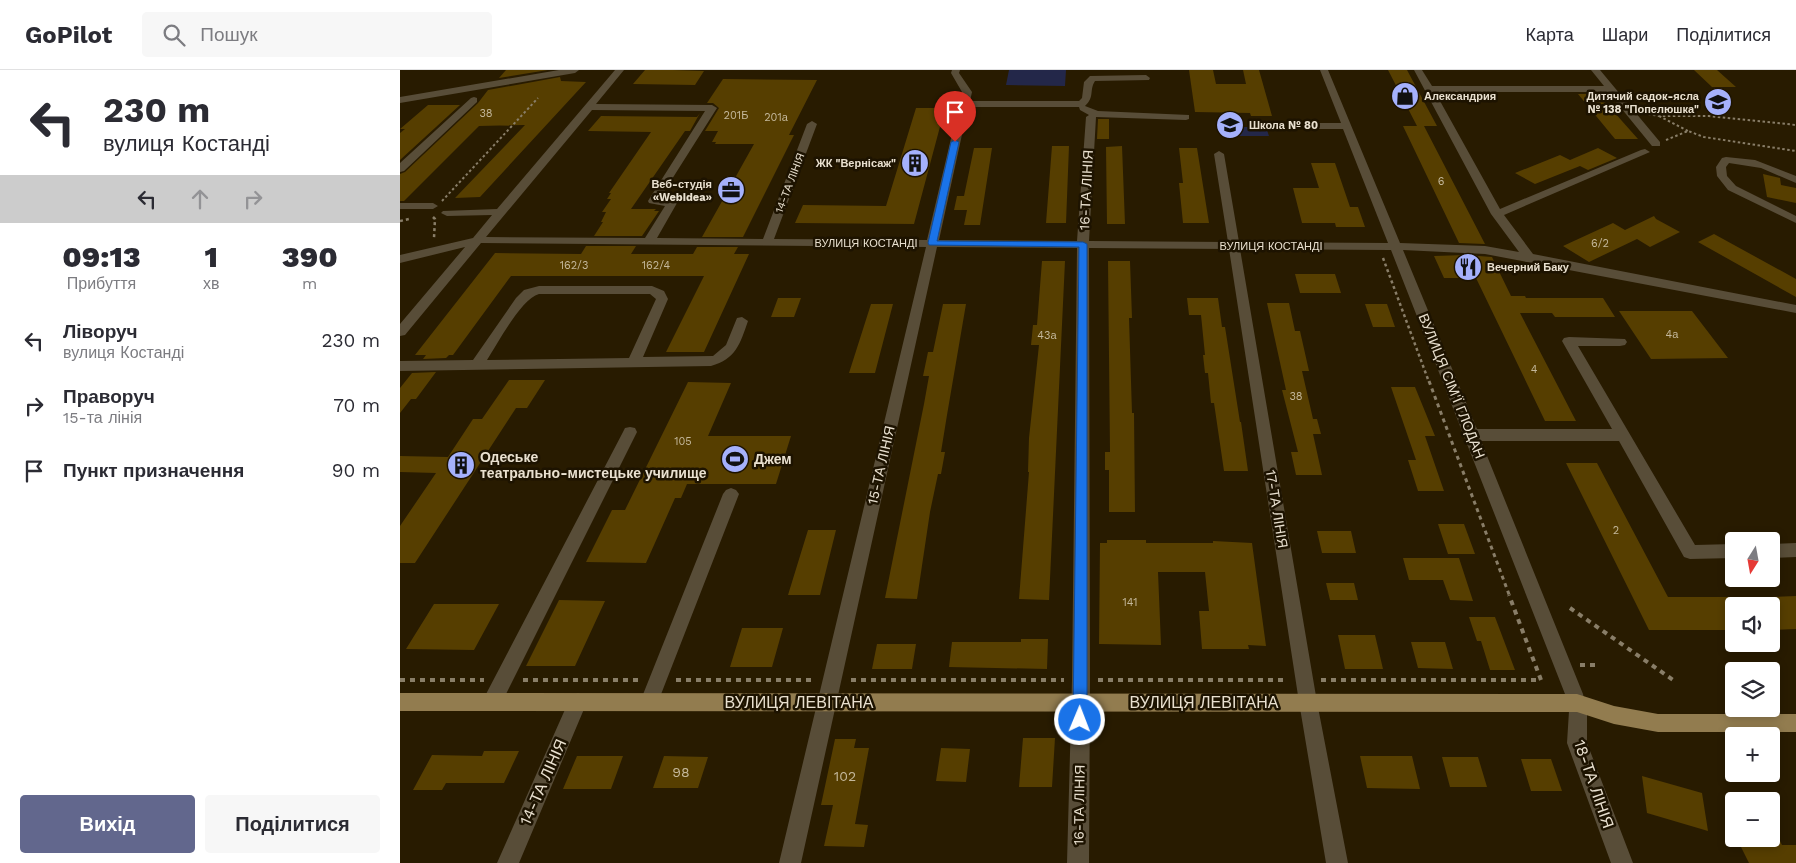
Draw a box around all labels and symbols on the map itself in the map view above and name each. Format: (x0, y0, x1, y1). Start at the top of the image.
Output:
shop icon: Александрия (1390, 81, 1420, 111)
school or university icon: Дитячий садок-ясла № 138 "Попелюшка" (1703, 87, 1733, 117)
place label: Александрия (1424, 90, 1496, 103)
place label: Дитячий садок-ясла № 138 "Попелюшка" (1587, 90, 1700, 116)
pin (934, 91, 976, 142)
house number: 38 (479, 107, 493, 120)
house number: 201Б (724, 109, 748, 122)
school or university icon: Школа № 80 (1215, 110, 1245, 140)
house number: 201а (764, 111, 789, 124)
place label: Школа № 80 (1249, 119, 1318, 132)
building icon: ЖК "Вернісаж" (900, 148, 930, 178)
street label: 16-ТА ЛІНІЯ (1076, 149, 1096, 231)
street label: 14-ТА ЛІНІЯ (773, 151, 807, 215)
place label: ЖК "Вернісаж" (815, 157, 896, 170)
office icon: Веб-студія «Webidea» (716, 175, 746, 205)
house number: 6 (1438, 175, 1445, 188)
place label: Веб-студія «Webidea» (651, 178, 713, 204)
street label: ВУЛИЦЯ КОСТАНДІ (814, 237, 918, 250)
house number: 6/2 (1591, 237, 1609, 250)
street label: ВУЛИЦЯ КОСТАНДІ (1219, 240, 1323, 253)
restaurant icon: Вечерний Баку (1453, 252, 1483, 282)
house number: 162/3 (560, 259, 588, 272)
house number: 162/4 (642, 259, 671, 272)
place label: Вечерний Баку (1487, 261, 1570, 274)
street label: ВУЛИЦЯ СІМ'Ї ГЛОДАН (1416, 311, 1488, 461)
house number: 4а (1666, 328, 1679, 341)
house number: 43а (1037, 329, 1058, 342)
house number: 4 (1531, 363, 1538, 376)
house number: 38 (1289, 390, 1303, 403)
street label: 15-ТА ЛІНІЯ (864, 424, 898, 506)
house number: 105 (674, 435, 692, 448)
sports icon: Джем (720, 444, 750, 474)
place label: Одеське театрально-мистецьке училище (480, 449, 707, 481)
building icon: Одеське театрально-мистецьке училище (446, 450, 476, 480)
place label: Джем (754, 451, 792, 467)
street label: 17-ТА ЛІНІЯ (1263, 469, 1291, 549)
house number: 2 (1613, 524, 1619, 537)
north arrow (1725, 532, 1780, 588)
house number: 141 (1122, 596, 1138, 609)
street label: ВУЛИЦЯ ЛЕВІТАНА (724, 693, 874, 712)
position arrow (1053, 693, 1105, 745)
street label: ВУЛИЦЯ ЛЕВІТАНА (1129, 693, 1279, 712)
street label: 14-ТА ЛІНІЯ (516, 736, 570, 828)
street label: 18-ТА ЛІНІЯ (1570, 737, 1618, 831)
house number: 98 (672, 764, 690, 780)
street label: 16-ТА ЛІНІЯ (1070, 765, 1088, 845)
house number: 102 (834, 768, 856, 784)

